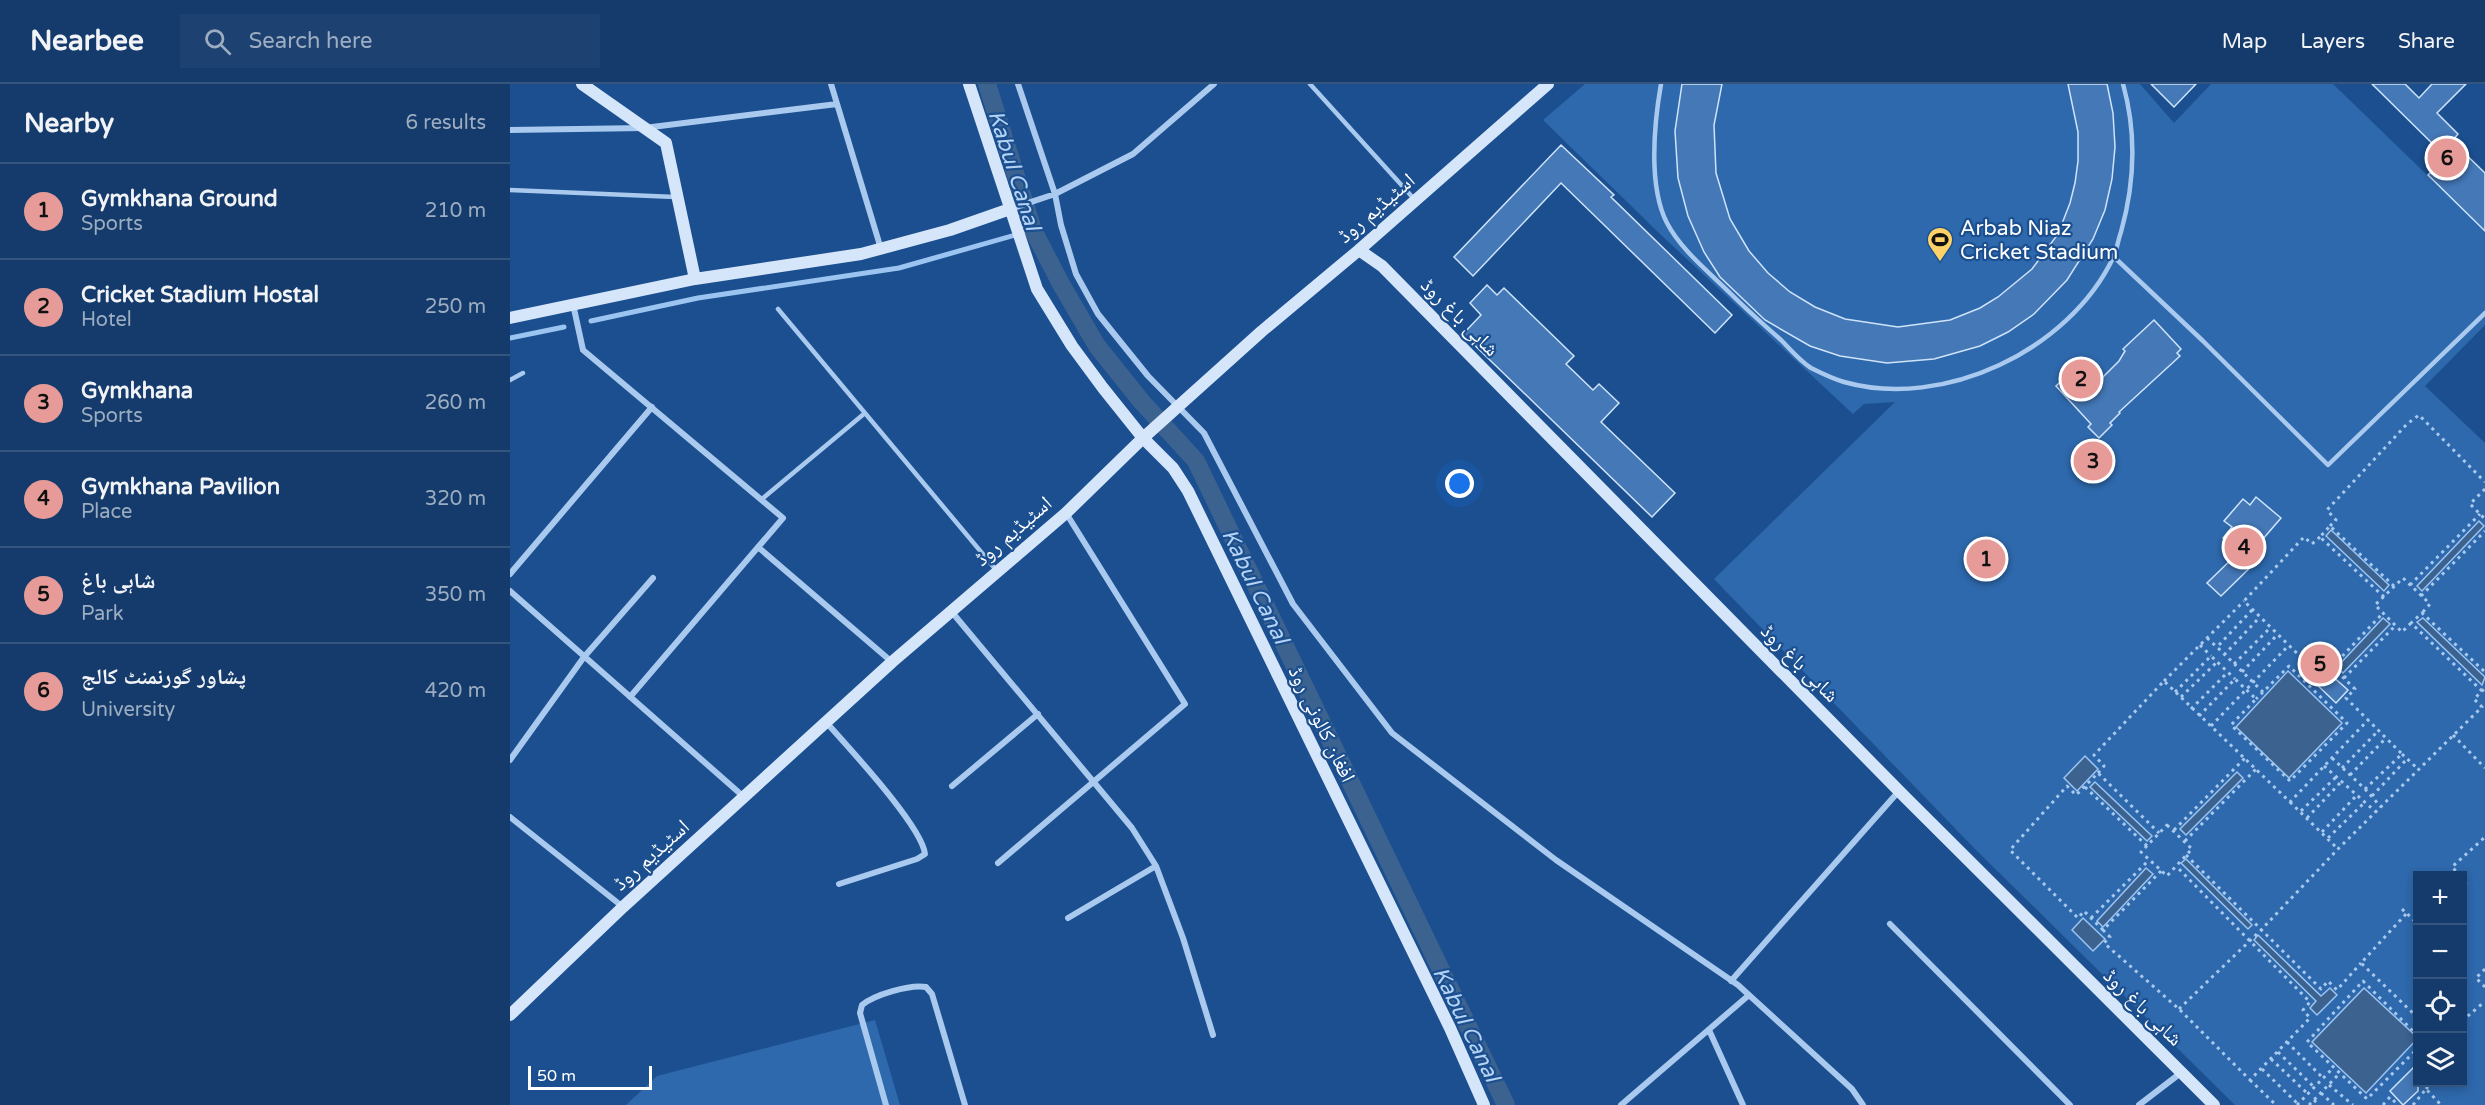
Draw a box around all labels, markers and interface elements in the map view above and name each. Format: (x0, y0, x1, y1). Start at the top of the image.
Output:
search box (180, 14, 600, 68)
text: Nearbee (30, 24, 144, 58)
icon: search (201, 25, 234, 58)
text: Search here (249, 28, 372, 54)
text: Map (2222, 29, 2267, 54)
text: Layers (2300, 29, 2365, 54)
text: Share (2398, 29, 2455, 54)
water label: Kabul Canal (982, 107, 1046, 236)
text: Nearby (24, 108, 114, 139)
text: 6 results (406, 111, 486, 135)
pin: 6 (2428, 136, 2466, 181)
street label: اسٹیڈیم روڈ (1333, 168, 1421, 249)
text: Gymkhana Ground (81, 186, 278, 212)
text: 1 (37, 199, 50, 223)
text: 210 m (425, 199, 486, 223)
text: Sports (81, 212, 143, 236)
place label: Arbab Niaz Cricket Stadium (1960, 216, 2118, 265)
sports icon: Arbab Niaz Cricket Stadium (1925, 225, 1955, 263)
street label: شاہی باغ روڈ (1415, 273, 1504, 362)
text: Cricket Stadium Hostal (81, 282, 319, 308)
text: 2 (37, 295, 50, 319)
text: 250 m (425, 295, 486, 319)
text: Hotel (81, 308, 132, 332)
pin: 2 (2062, 356, 2100, 402)
text: Gymkhana (81, 378, 193, 404)
text: 3 (37, 391, 50, 415)
text: 260 m (425, 391, 486, 415)
text: Sports (81, 404, 143, 428)
pin: 3 (2074, 438, 2112, 484)
your location (1445, 469, 1474, 498)
text: Gymkhana Pavilion (81, 474, 280, 500)
text: 4 (37, 487, 50, 511)
text: 320 m (425, 487, 486, 511)
street label: اسٹیڈیم روڈ (970, 491, 1058, 572)
text: Place (81, 500, 132, 524)
pin: 4 (2224, 524, 2264, 570)
water label: Kabul Canal (1216, 525, 1295, 650)
pin: 1 (1966, 536, 2006, 582)
text: شاہی باغ (81, 568, 155, 594)
text: 5 (37, 583, 50, 607)
text: 350 m (425, 583, 486, 607)
text: Park (81, 602, 124, 626)
street label: شاہی باغ روڈ (1755, 619, 1844, 708)
pin: 5 (2300, 642, 2340, 686)
street label: افغان کالونی روڈ (1283, 662, 1360, 786)
text: پشاور گورنمنٹ کالج (81, 664, 246, 690)
text: 6 (37, 679, 50, 703)
text: 420 m (425, 679, 486, 703)
text: University (81, 698, 175, 722)
street label: اسٹیڈیم روڈ (608, 815, 695, 897)
map controls (2413, 871, 2467, 1087)
button: + (2413, 871, 2467, 925)
button: − (2413, 925, 2467, 979)
water label: Kabul Canal (1427, 963, 1506, 1088)
street label: شاہی باغ روڈ (2098, 963, 2188, 1051)
button: locate (2413, 979, 2467, 1033)
button: layers (2413, 1033, 2467, 1087)
scale bar (528, 1063, 652, 1090)
text: 50 m (537, 1066, 576, 1086)

